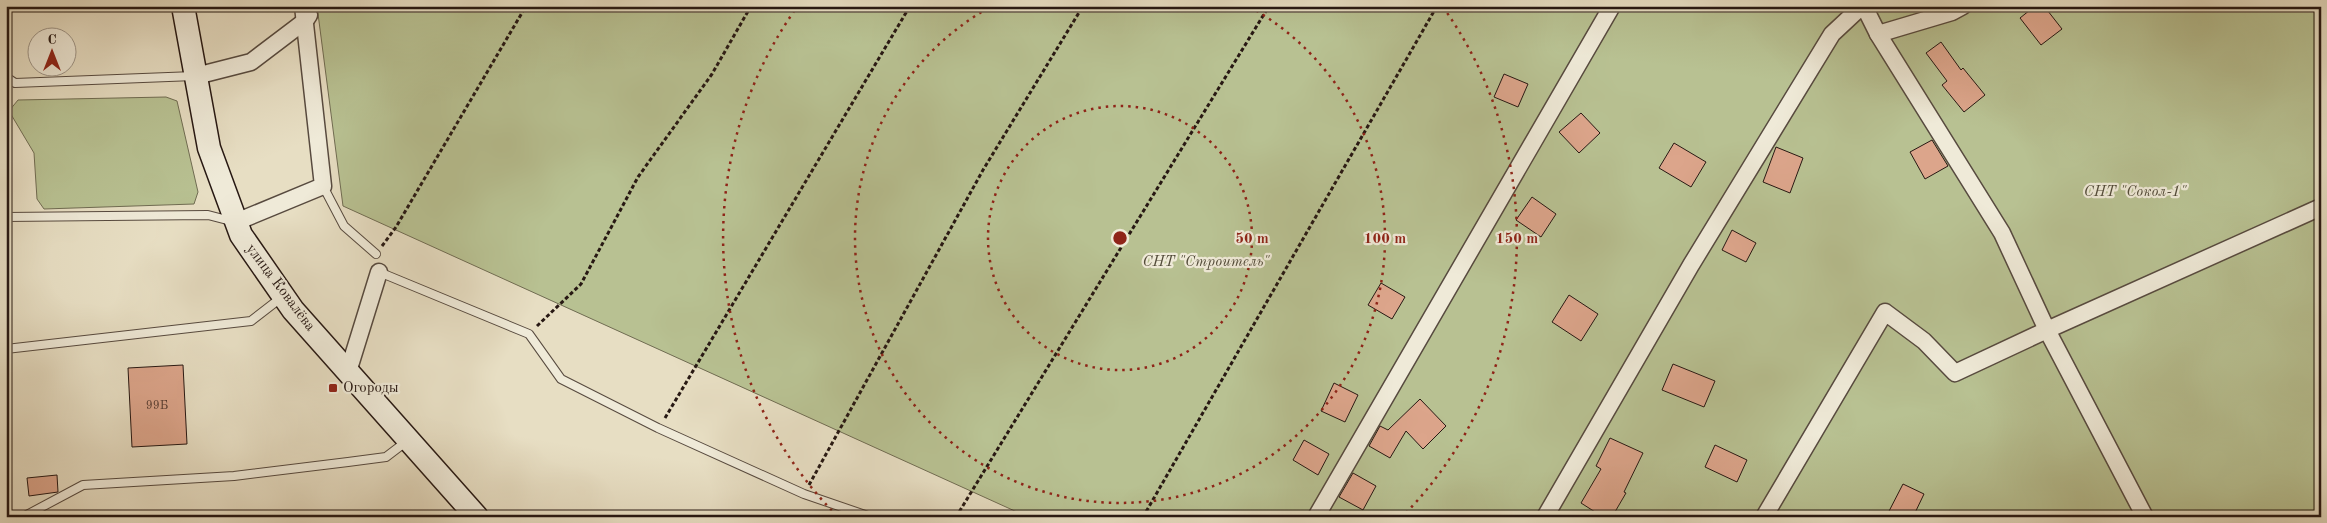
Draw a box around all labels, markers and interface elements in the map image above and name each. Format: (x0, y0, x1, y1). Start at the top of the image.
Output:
north arrow (28, 28, 78, 78)
text: С (47, 33, 57, 47)
park label: СНТ "Сокол-1" (2084, 185, 2187, 200)
centre of rings (1111, 229, 1129, 247)
text: 50 m (1235, 232, 1269, 247)
text: 100 m (1364, 232, 1406, 247)
text: 150 m (1496, 232, 1538, 247)
street label: улица Ковалёва (243, 242, 318, 335)
park label: СНТ "Строитель" (1142, 255, 1271, 270)
place label: Огороды (343, 381, 399, 396)
marker: Огороды (327, 382, 339, 394)
house number: 99Б (146, 400, 168, 412)

